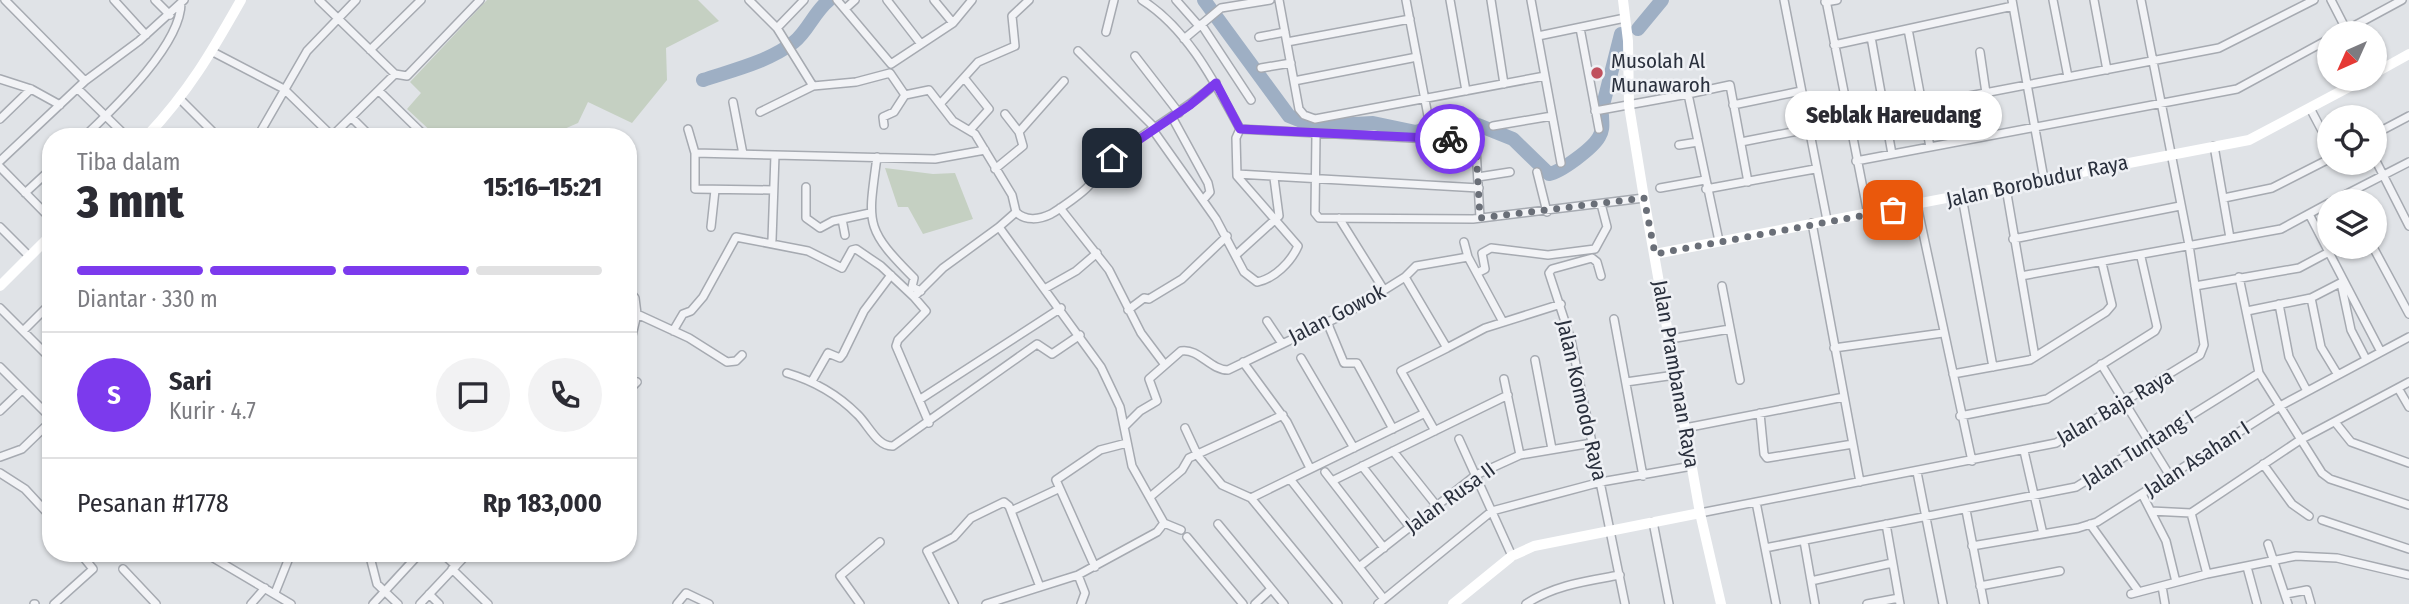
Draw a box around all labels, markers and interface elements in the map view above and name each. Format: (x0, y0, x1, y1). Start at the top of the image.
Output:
north arrow (2317, 21, 2387, 91)
map controls (2317, 21, 2387, 259)
place label: Musolah Al Munawaroh (1611, 48, 1711, 98)
marker: Musolah Al Munawaroh (1589, 65, 1605, 81)
callout: Seblak Hareudang (1784, 91, 2002, 140)
text: Seblak Hareudang (1806, 101, 1981, 129)
courier (1415, 104, 1485, 174)
button: locate (2317, 105, 2387, 175)
icon: bike (1431, 120, 1469, 158)
pin (1082, 128, 1142, 188)
icon: home (1093, 139, 1131, 177)
text: Tiba dalam (77, 148, 180, 176)
street label: Jalan Borobudur Raya (1944, 149, 2130, 213)
text: 15:16–15:21 (484, 172, 602, 203)
text: 3 mnt (77, 174, 184, 229)
pin (1863, 180, 1923, 240)
button: layers (2317, 189, 2387, 259)
icon: bag (1874, 191, 1912, 229)
street label: Jalan Gowok (1284, 278, 1390, 349)
street label: Jalan Prambanan Raya (1647, 278, 1705, 470)
text: Diantar · 330 m (77, 285, 218, 313)
street label: Jalan Komodo Raya (1551, 317, 1613, 483)
button: chat (436, 358, 510, 432)
button: phone (528, 358, 602, 432)
street label: Jalan Baja Raya (2052, 363, 2178, 451)
text: Sari (169, 366, 212, 397)
text: S (107, 380, 121, 411)
text: Kurir · 4.7 (169, 397, 256, 425)
street label: Jalan Tuntang I (2077, 404, 2199, 494)
street label: Jalan Asahan I (2139, 415, 2255, 503)
street label: Jalan Rusa II (1400, 457, 1500, 539)
text: Pesanan #1778 (77, 488, 229, 519)
text: Rp 183,000 (483, 488, 602, 519)

